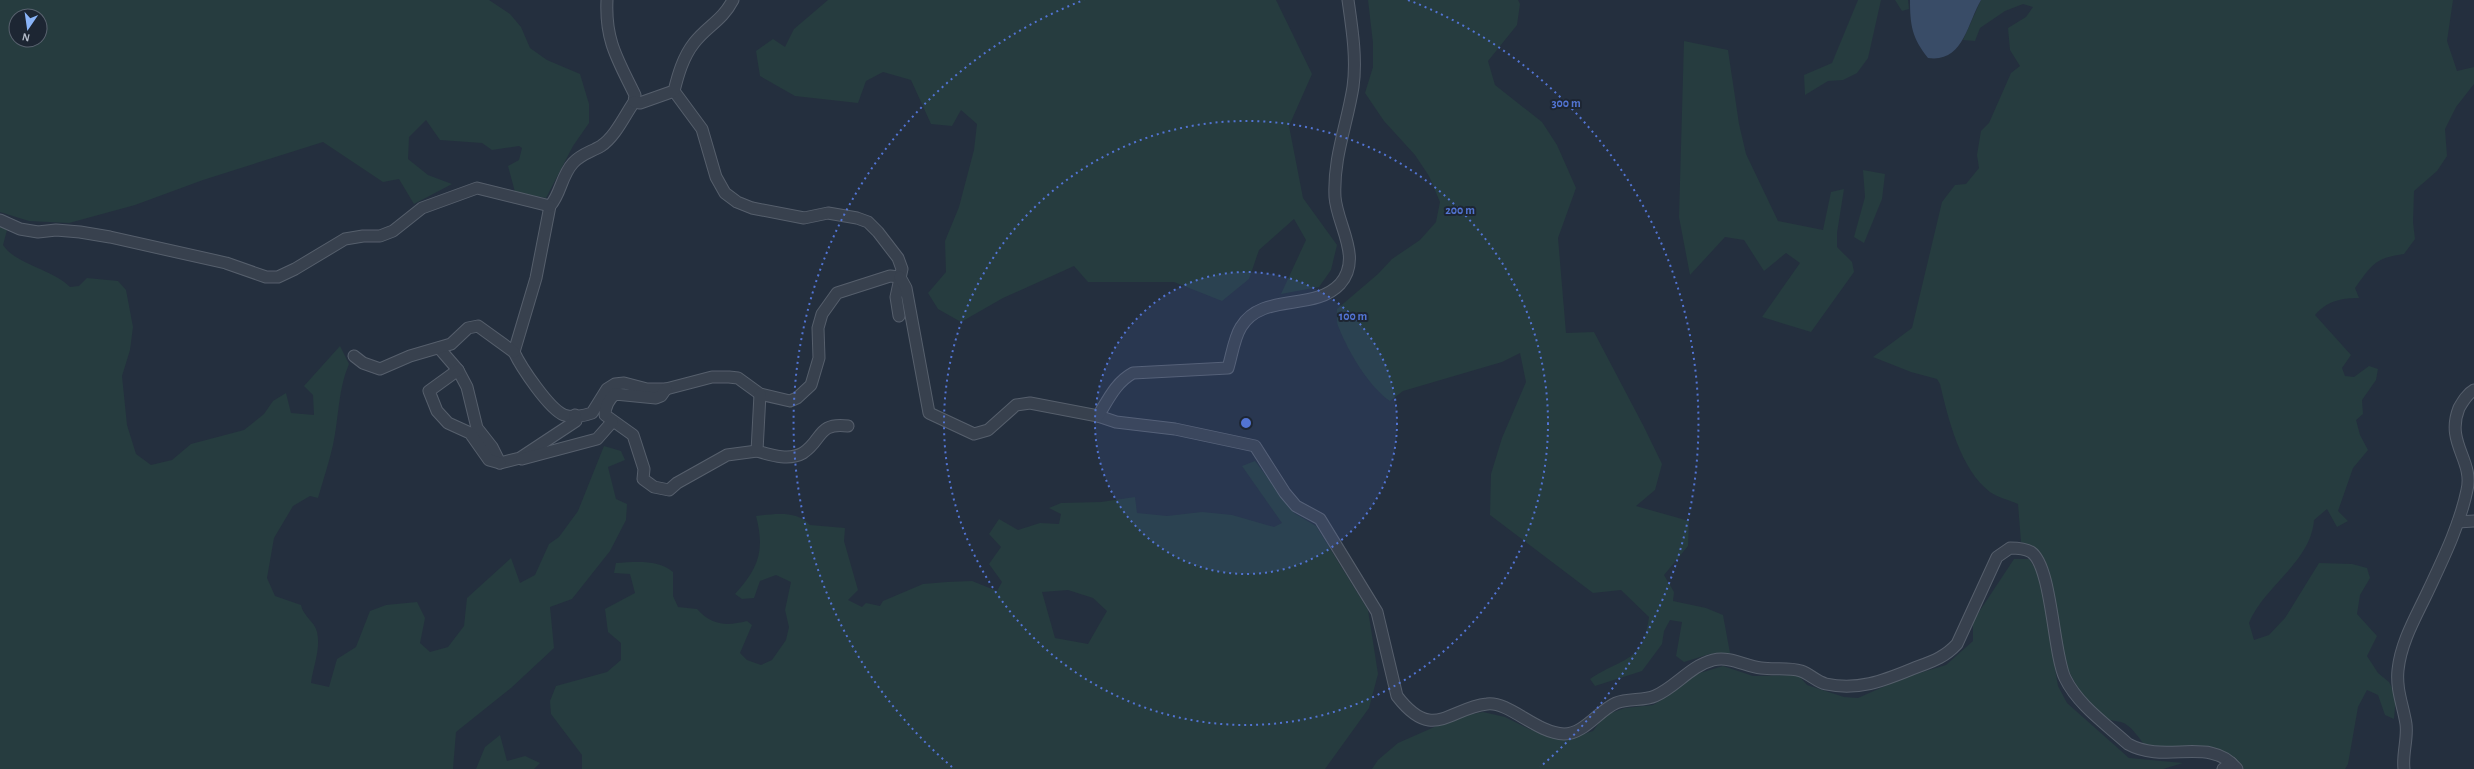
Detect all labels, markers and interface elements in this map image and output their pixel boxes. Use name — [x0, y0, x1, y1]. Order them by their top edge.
north arrow — [8, 8, 48, 48]
text: N — [21, 31, 31, 43]
text: 300 m — [1551, 97, 1581, 109]
text: 200 m — [1445, 204, 1475, 216]
text: 100 m — [1339, 310, 1367, 322]
centre of rings — [1239, 416, 1253, 430]

